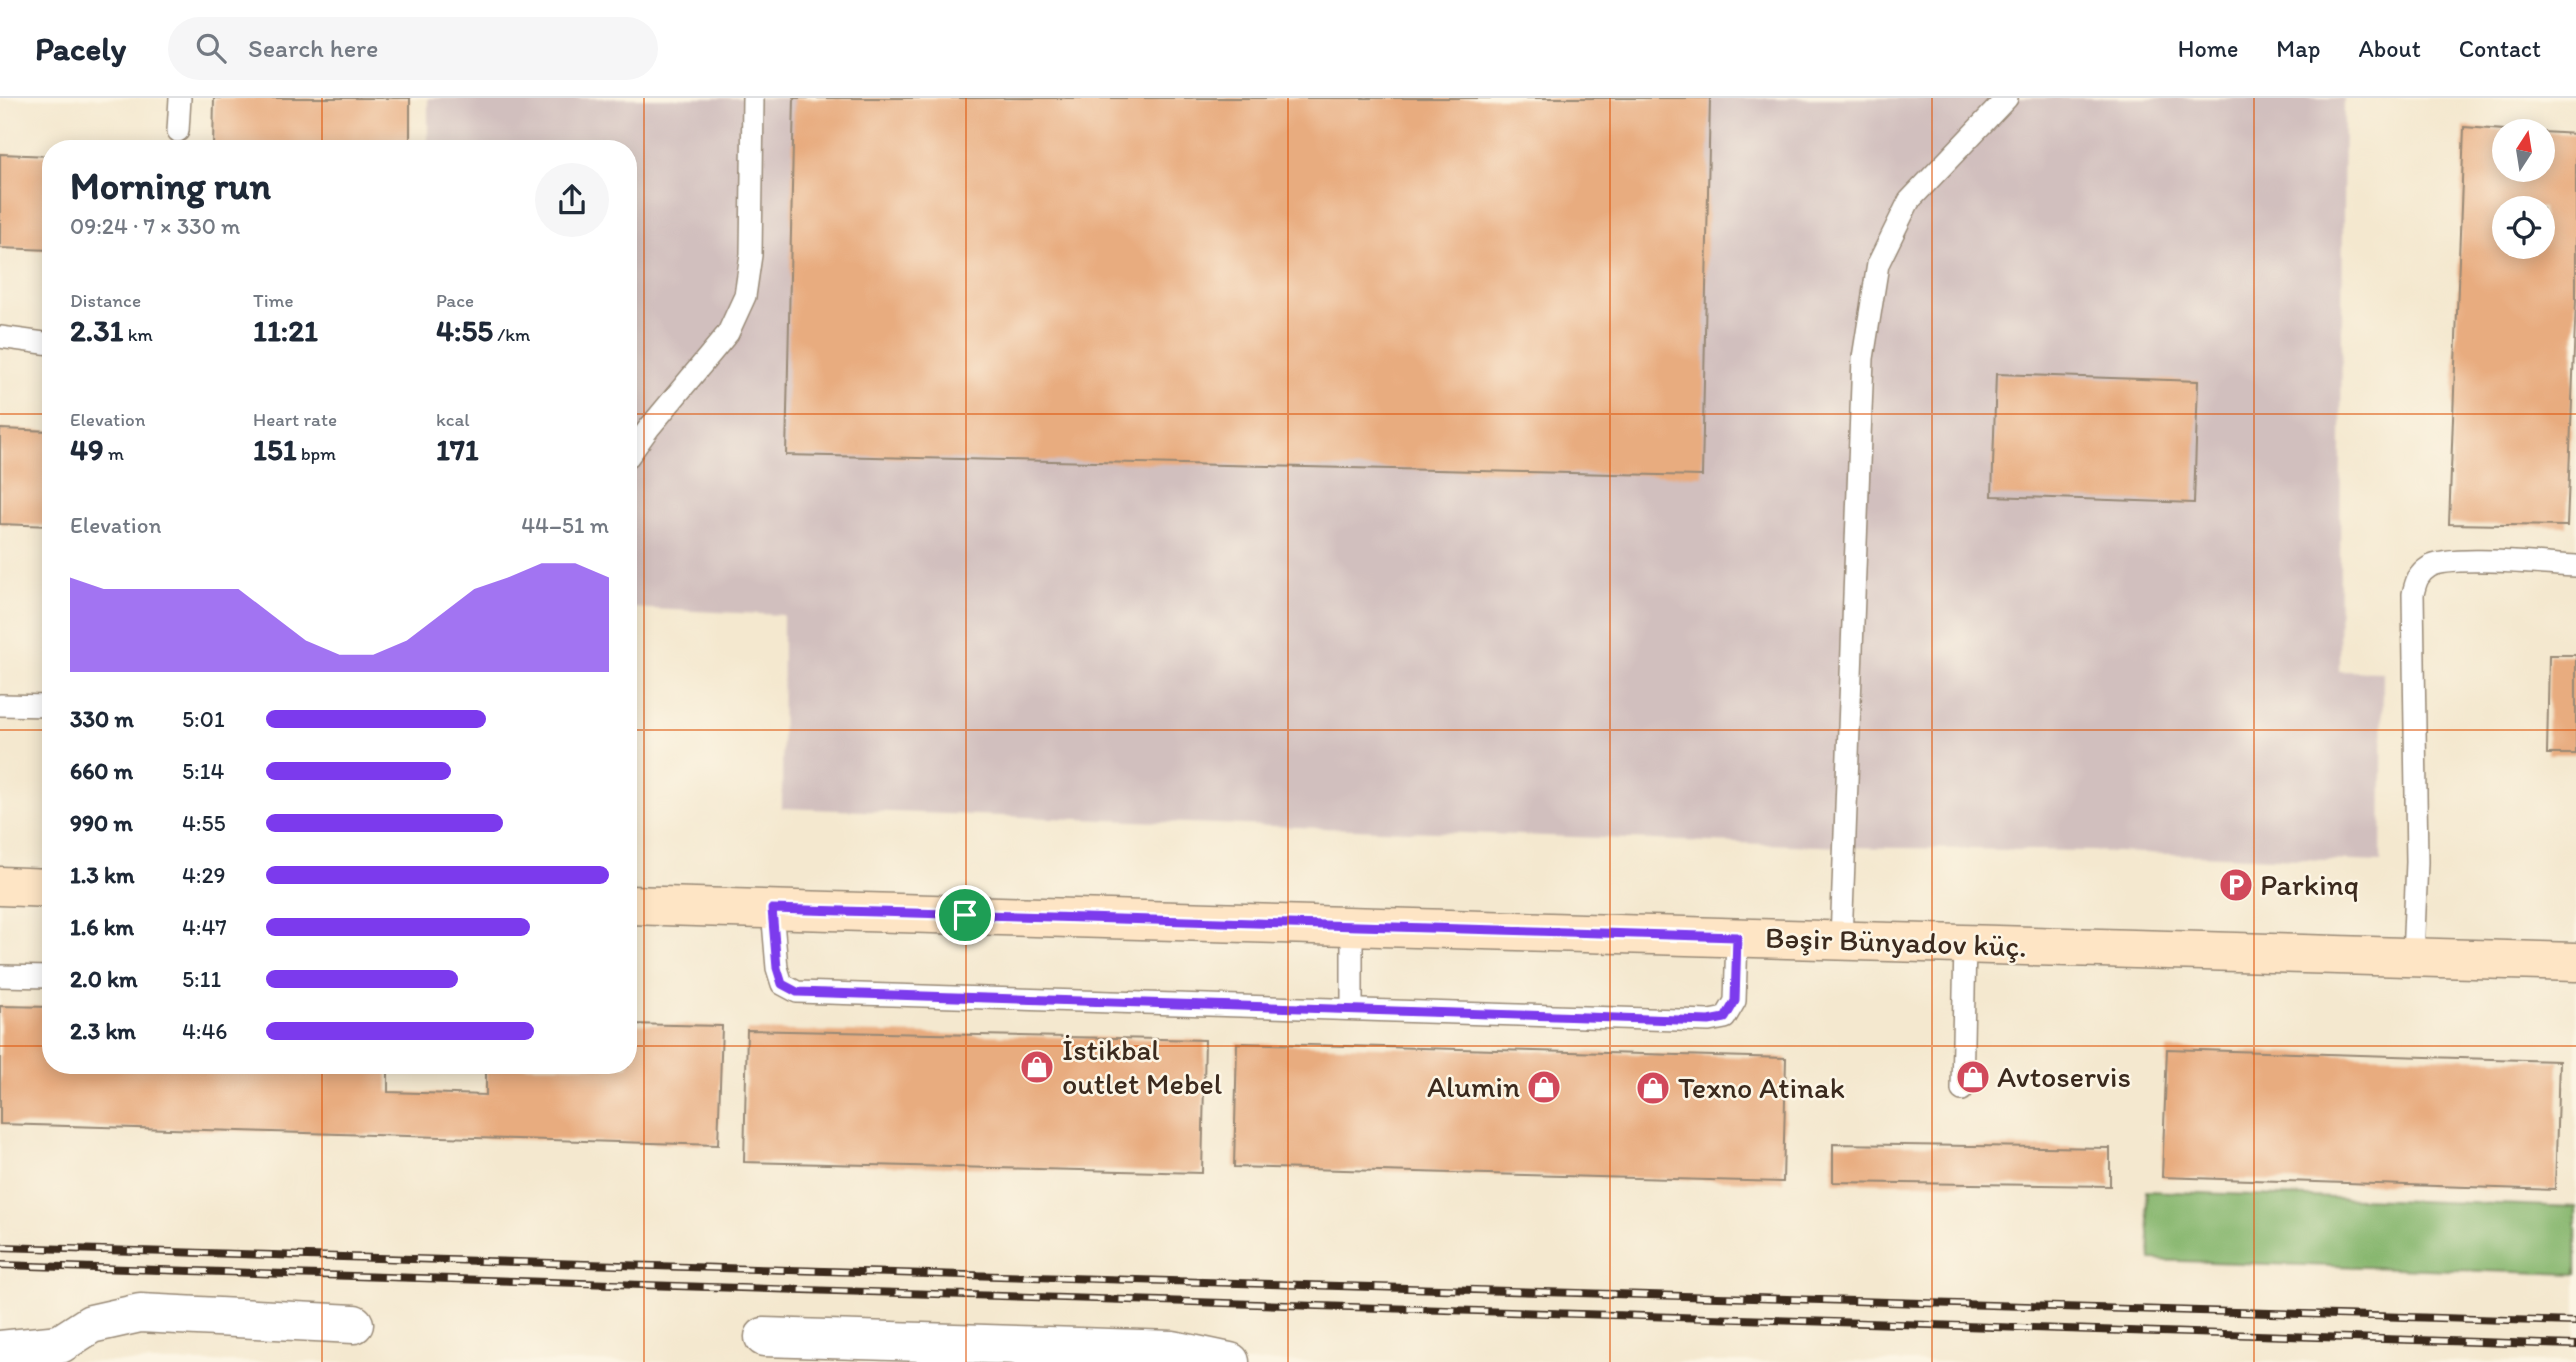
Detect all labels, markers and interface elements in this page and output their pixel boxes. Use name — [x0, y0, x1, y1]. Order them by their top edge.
search box — [168, 17, 658, 80]
text: Pacely — [35, 29, 126, 68]
icon: search — [192, 29, 230, 67]
text: Search here — [248, 32, 378, 64]
text: Home — [2178, 34, 2238, 63]
text: Map — [2276, 34, 2320, 63]
text: About — [2358, 34, 2421, 63]
text: Contact — [2459, 34, 2541, 63]
north arrow — [2492, 119, 2555, 182]
map controls — [2492, 119, 2555, 259]
text: Morning run — [70, 163, 271, 209]
button: share — [535, 163, 609, 237]
button: locate — [2492, 196, 2555, 259]
text: 09:24 · 7 × 330 m — [70, 212, 240, 240]
text: Distance — [70, 289, 141, 312]
text: Time — [253, 289, 294, 312]
text: Pace — [436, 289, 474, 312]
text: 2.31 — [70, 312, 123, 349]
text: 11:21 — [253, 312, 318, 349]
text: 4:55 — [436, 312, 493, 349]
text: km — [123, 323, 153, 346]
text: /km — [493, 323, 530, 346]
text: Elevation — [70, 408, 146, 431]
text: Heart rate — [253, 408, 337, 431]
text: kcal — [436, 408, 470, 431]
text: 49 — [70, 431, 104, 468]
text: 151 — [253, 431, 297, 468]
text: 171 — [436, 431, 479, 468]
text: m — [104, 442, 124, 465]
text: bpm — [297, 442, 336, 465]
text: Elevation — [70, 511, 161, 539]
text: 44–51 m — [521, 511, 609, 539]
text: 330 m — [70, 705, 134, 733]
text: 5:01 — [182, 705, 225, 733]
text: 660 m — [70, 757, 133, 785]
text: 5:14 — [182, 757, 224, 785]
text: 990 m — [70, 809, 133, 837]
text: 4:55 — [182, 809, 226, 837]
text: 1.3 km — [70, 861, 134, 889]
text: 4:29 — [182, 861, 226, 889]
parking icon: Parkinq — [2217, 866, 2255, 904]
place label: Parkinq — [2260, 866, 2359, 903]
pin — [935, 885, 995, 945]
icon: arrive — [946, 896, 984, 934]
text: 1.6 km — [70, 913, 134, 941]
text: 4:47 — [182, 913, 227, 941]
street label: Bəşir Bünyadov küç. — [1765, 918, 2027, 965]
text: 2.0 km — [70, 965, 138, 993]
text: 5:11 — [182, 965, 221, 993]
text: 2.3 km — [70, 1017, 136, 1045]
text: 4:46 — [182, 1017, 227, 1045]
place label: İstikbal outlet Mebel — [1062, 1031, 1223, 1102]
shop icon: İstikbal outlet Mebel — [1018, 1048, 1056, 1086]
shop icon: Avtoservis — [1954, 1058, 1992, 1096]
place label: Avtoservis — [1997, 1058, 2131, 1095]
place label: Alumin — [1427, 1068, 1520, 1105]
shop icon: Alumin — [1525, 1068, 1563, 1106]
shop icon: Texno Atinak — [1634, 1069, 1672, 1107]
place label: Texno Atinak — [1678, 1069, 1845, 1106]

